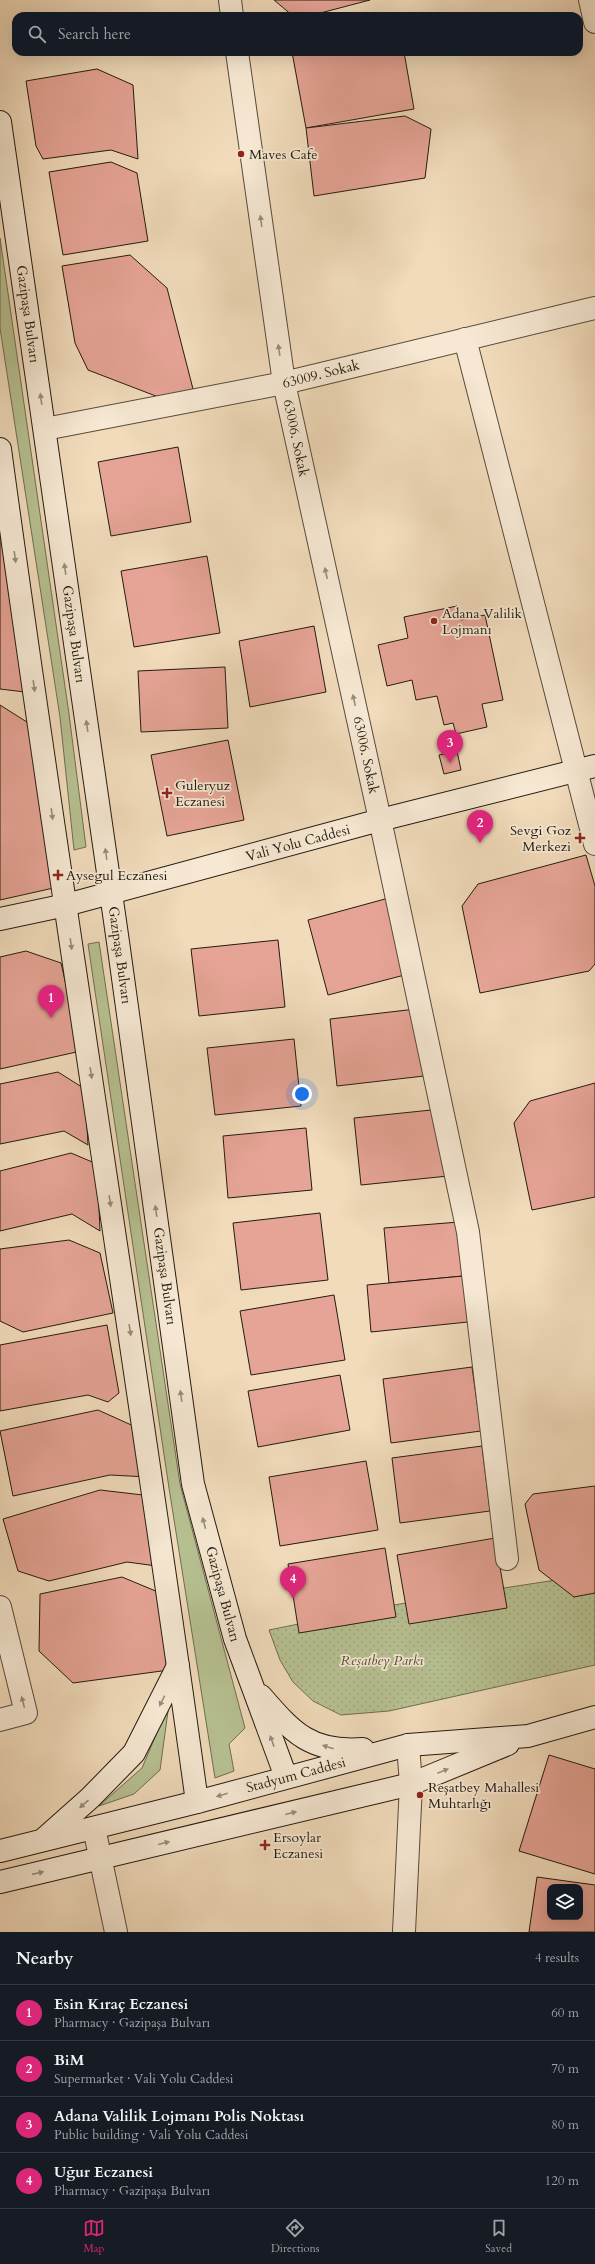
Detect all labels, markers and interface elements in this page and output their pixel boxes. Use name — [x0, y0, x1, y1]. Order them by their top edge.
search box — [12, 12, 583, 56]
icon: search — [26, 23, 48, 45]
text: Search here — [58, 24, 131, 44]
place label: Maves Cafe — [249, 145, 318, 164]
marker: Maves Cafe — [236, 149, 246, 159]
one-way arrow — [258, 215, 264, 227]
street label: Gazipaşa Bulvarı — [12, 264, 44, 364]
one-way arrow — [276, 344, 282, 356]
street label: 63009. Sokak — [280, 355, 362, 393]
one-way arrow — [38, 393, 44, 405]
street label: 63006. Sokak — [279, 397, 314, 479]
one-way arrow — [12, 551, 18, 563]
one-way arrow — [62, 563, 68, 575]
one-way arrow — [322, 567, 328, 579]
street label: Gazipaşa Bulvarı — [58, 584, 90, 684]
place label: Adana Valilik Lojmanı — [442, 604, 523, 639]
marker: Adana Valilik Lojmanı — [429, 616, 439, 626]
one-way arrow — [31, 680, 37, 692]
one-way arrow — [350, 694, 356, 706]
street label: 63006. Sokak — [349, 714, 384, 796]
one-way arrow — [84, 720, 90, 732]
pin: 3 — [437, 730, 463, 763]
place label: Guleryuz Eczanesi — [175, 776, 231, 811]
marker: Guleryuz Eczanesi — [162, 788, 172, 798]
one-way arrow — [49, 808, 55, 820]
pin: 2 — [467, 810, 493, 843]
street label: Vali Yolu Caddesi — [244, 820, 352, 866]
place label: Sevgi Goz Merkezi — [510, 821, 572, 856]
marker: Sevgi Goz Merkezi — [574, 832, 586, 844]
one-way arrow — [102, 848, 109, 861]
place label: Aysegul Eczanesi — [66, 866, 168, 885]
marker: Aysegul Eczanesi — [53, 870, 63, 880]
street label: Gazipaşa Bulvarı — [104, 905, 136, 1005]
one-way arrow — [68, 938, 74, 950]
pin: 1 — [38, 985, 64, 1018]
one-way arrow — [88, 1067, 94, 1079]
your location — [292, 1084, 312, 1104]
one-way arrow — [107, 1195, 113, 1207]
one-way arrow — [153, 1205, 159, 1217]
street label: Gazipaşa Bulvarı — [149, 1226, 181, 1326]
one-way arrow — [127, 1324, 133, 1336]
one-way arrow — [178, 1390, 184, 1402]
one-way arrow — [201, 1517, 207, 1529]
street label: Gazipaşa Bulvarı — [201, 1544, 245, 1644]
pin: 4 — [280, 1566, 306, 1599]
park label: Reşatbey Parkı — [341, 1651, 424, 1670]
one-way arrow — [20, 1695, 26, 1707]
one-way arrow — [159, 1695, 165, 1707]
one-way arrow — [269, 1734, 275, 1746]
one-way arrow — [322, 1744, 334, 1750]
street label: Stadyum Caddesi — [244, 1753, 348, 1797]
one-way arrow — [437, 1767, 449, 1773]
place label: Reşatbey Mahallesi Muhtarlığı — [428, 1778, 539, 1813]
marker: Reşatbey Mahallesi Muhtarlığı — [415, 1790, 425, 1800]
one-way arrow — [215, 1792, 227, 1798]
one-way arrow — [79, 1799, 90, 1808]
one-way arrow — [285, 1809, 297, 1815]
place label: Ersoylar Eczanesi — [273, 1828, 323, 1863]
one-way arrow — [158, 1840, 171, 1846]
marker: Ersoylar Eczanesi — [260, 1840, 270, 1850]
one-way arrow — [32, 1870, 44, 1876]
map controls — [547, 1884, 583, 1920]
button: layers — [547, 1884, 583, 1920]
text: Nearby — [16, 1947, 73, 1970]
text: 4 results — [535, 1949, 579, 1967]
text: Esin Kıraç Eczanesi — [54, 1994, 188, 2014]
text: 1 — [26, 2004, 32, 2022]
text: 60 m — [551, 2004, 579, 2022]
text: Pharmacy · Gazipaşa Bulvarı — [54, 2014, 210, 2032]
text: BiM — [54, 2050, 84, 2070]
text: 2 — [26, 2060, 32, 2078]
text: 70 m — [551, 2060, 579, 2078]
text: Supermarket · Vali Yolu Caddesi — [54, 2070, 233, 2088]
text: Adana Valilik Lojmanı Polis Noktası — [54, 2106, 304, 2126]
text: 3 — [26, 2116, 32, 2134]
text: 80 m — [551, 2116, 579, 2134]
text: Public building · Vali Yolu Caddesi — [54, 2126, 248, 2144]
text: Uğur Eczanesi — [54, 2162, 153, 2182]
text: 4 — [26, 2172, 32, 2190]
text: 120 m — [545, 2172, 579, 2190]
text: Pharmacy · Gazipaşa Bulvarı — [54, 2182, 210, 2200]
tab: Map — [83, 2217, 105, 2256]
tab: Directions — [271, 2217, 319, 2256]
tab: Saved — [485, 2217, 512, 2256]

